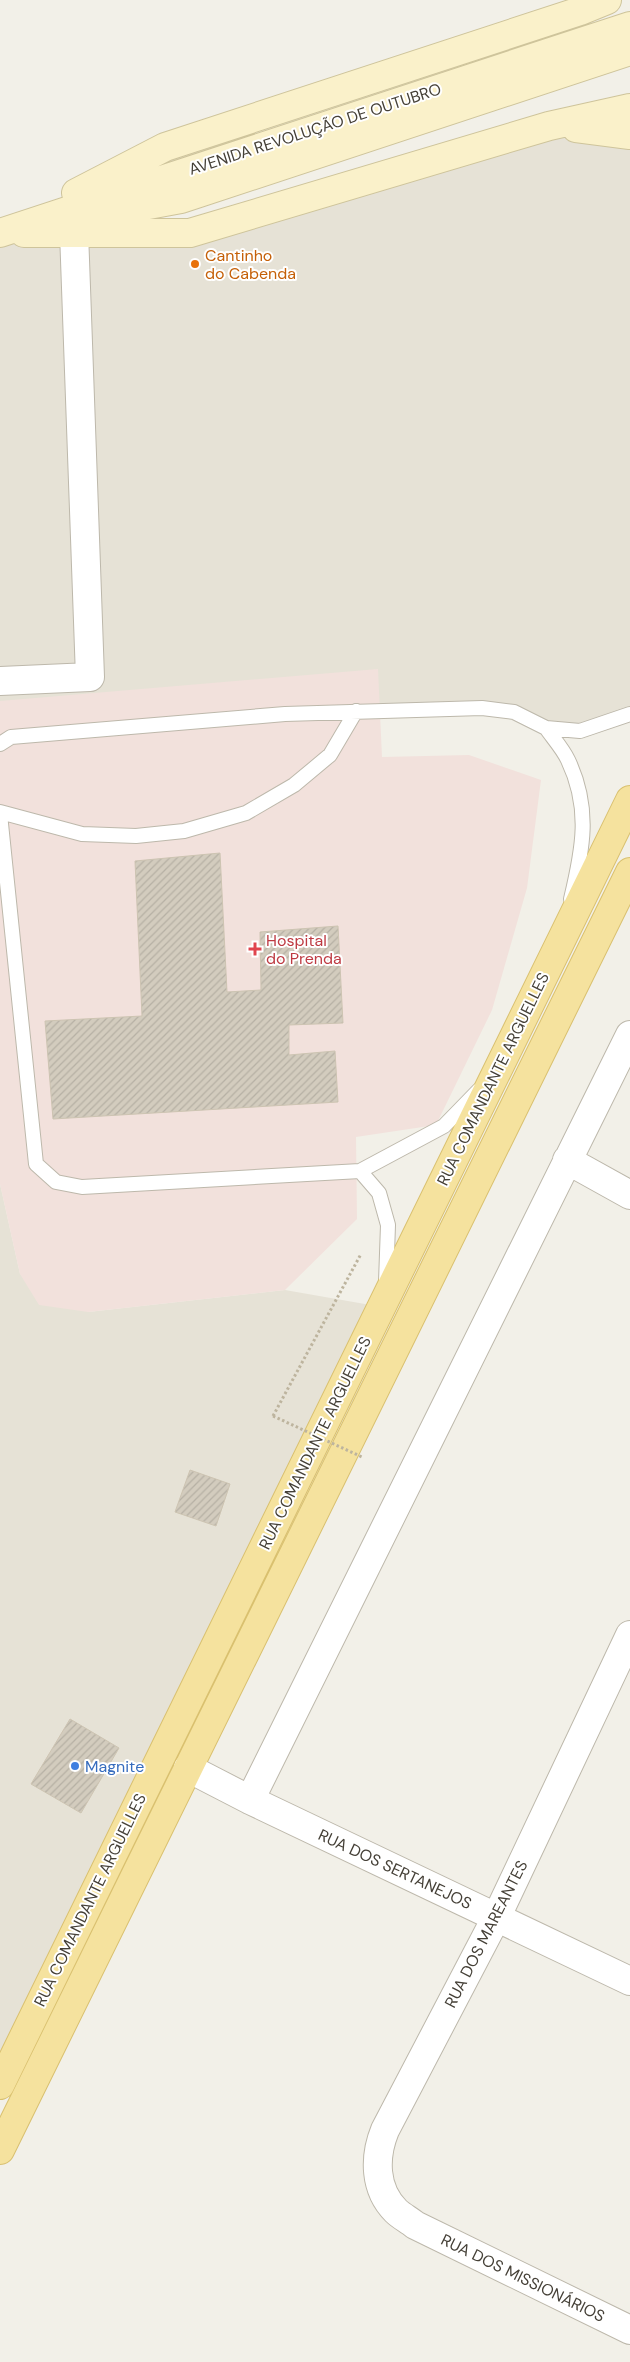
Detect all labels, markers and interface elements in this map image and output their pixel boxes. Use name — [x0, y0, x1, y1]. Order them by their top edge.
street label: AVENIDA REVOLUÇÃO DE OUTUBRO — [186, 78, 444, 180]
place label: Cantinho do Cabenda — [205, 245, 296, 284]
marker: Cantinho do Cabenda — [189, 258, 201, 270]
place label: Hospital do Prenda — [266, 930, 342, 969]
marker: Hospital do Prenda — [248, 942, 262, 956]
street label: RUA COMANDANTE ARGUELLES — [432, 969, 554, 1189]
street label: RUA COMANDANTE ARGUELLES — [254, 1333, 376, 1553]
place label: Magnite — [85, 1756, 144, 1777]
marker: Magnite — [69, 1760, 81, 1772]
street label: RUA COMANDANTE ARGUELLES — [29, 1790, 151, 2010]
street label: RUA DOS SERTANEJOS — [315, 1824, 475, 1914]
street label: RUA DOS MAREANTES — [440, 1857, 532, 2011]
street label: RUA DOS MISSIONÁRIOS — [438, 2229, 608, 2327]

